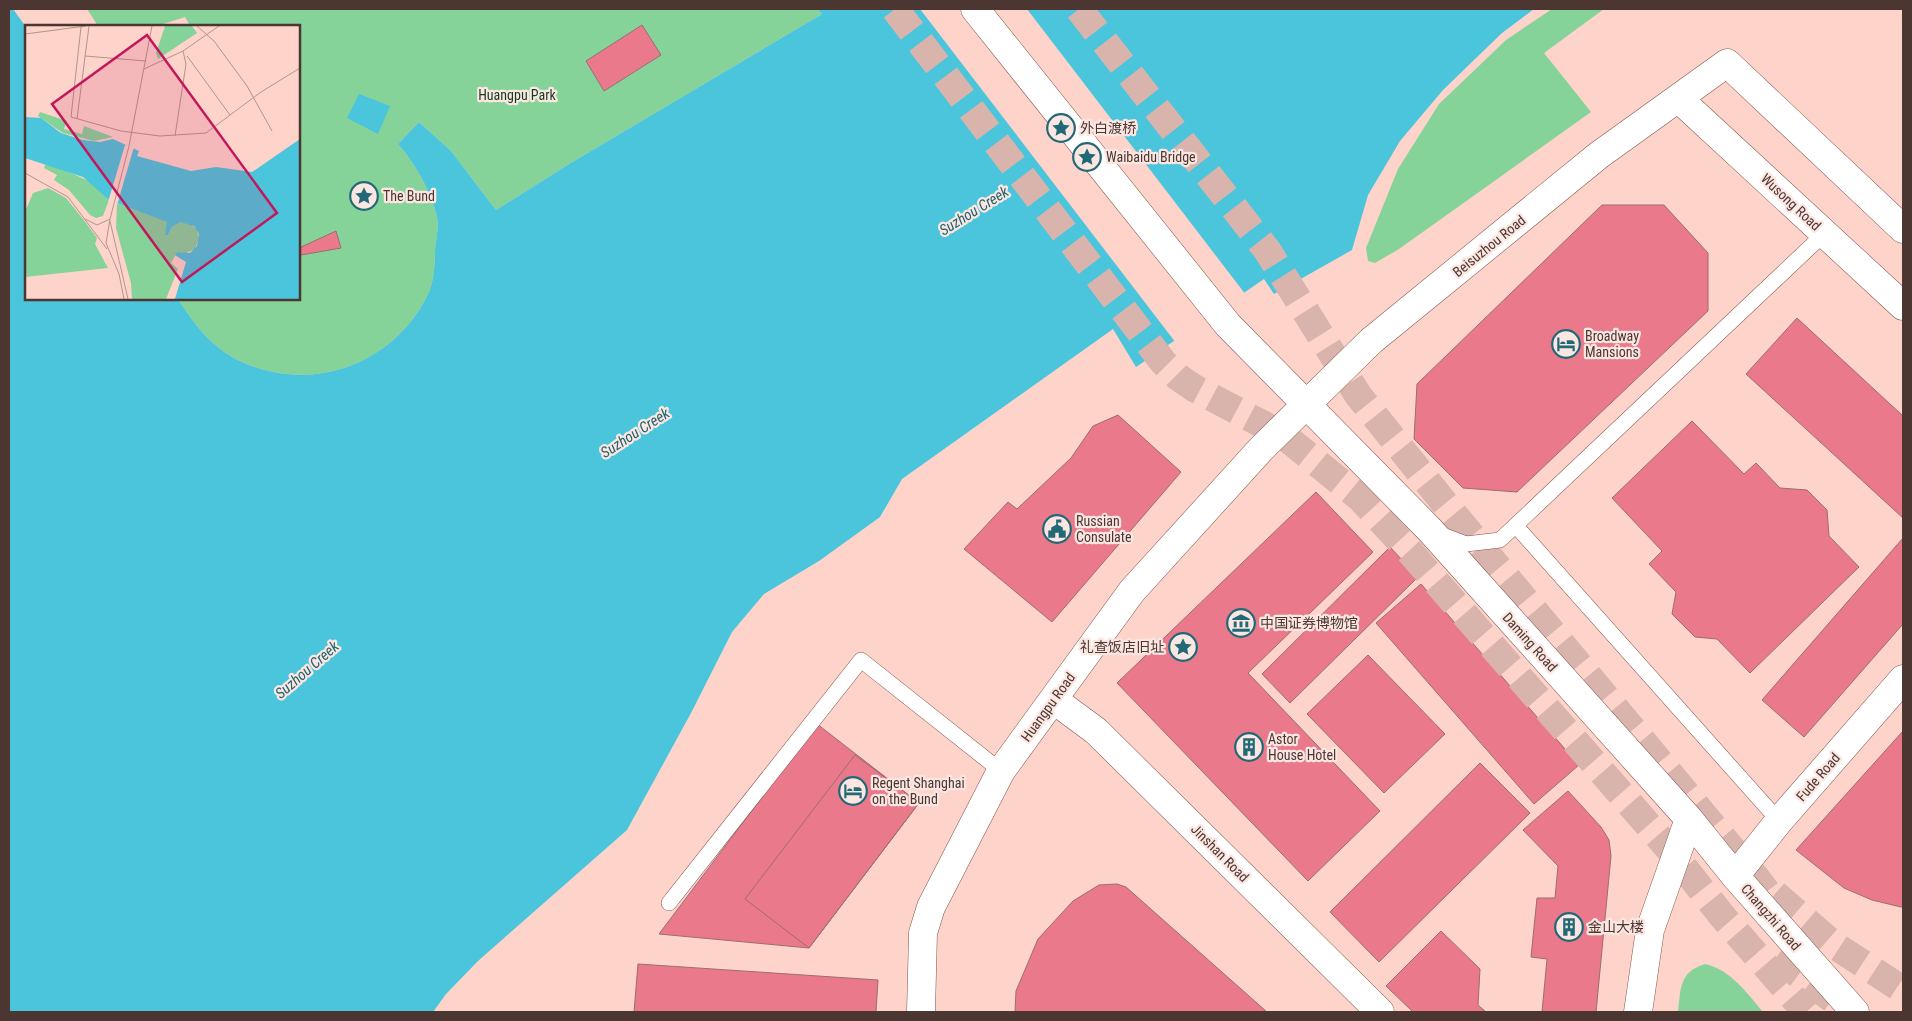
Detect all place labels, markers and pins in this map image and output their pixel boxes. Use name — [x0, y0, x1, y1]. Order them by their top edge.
place icon: 外白渡桥 — [1046, 113, 1076, 143]
place label: 外白渡桥 — [1080, 120, 1136, 136]
place icon: Waibaidu Bridge — [1072, 142, 1102, 172]
place label: Waibaidu Bridge — [1106, 149, 1196, 165]
place icon: The Bund — [349, 181, 379, 211]
place label: The Bund — [383, 188, 435, 204]
place label: Broadway Mansions — [1585, 328, 1639, 360]
hotel icon: Broadway Mansions — [1551, 329, 1581, 359]
place label: Russian Consulate — [1076, 513, 1132, 545]
public building icon: Russian Consulate — [1042, 514, 1072, 544]
museum icon: 中国证券博物馆 — [1226, 608, 1256, 638]
place label: 中国证券博物馆 — [1260, 615, 1358, 631]
place icon: 礼查饭店旧址 — [1168, 632, 1198, 662]
place label: 礼查饭店旧址 — [1080, 639, 1164, 655]
place label: Astor House Hotel — [1268, 731, 1336, 763]
building icon: Astor House Hotel — [1234, 732, 1264, 762]
place label: Regent Shanghai on the Bund — [872, 775, 965, 807]
hotel icon: Regent Shanghai on the Bund — [838, 776, 868, 806]
building icon: 金山大楼 — [1554, 912, 1584, 942]
place label: 金山大楼 — [1588, 919, 1644, 935]

